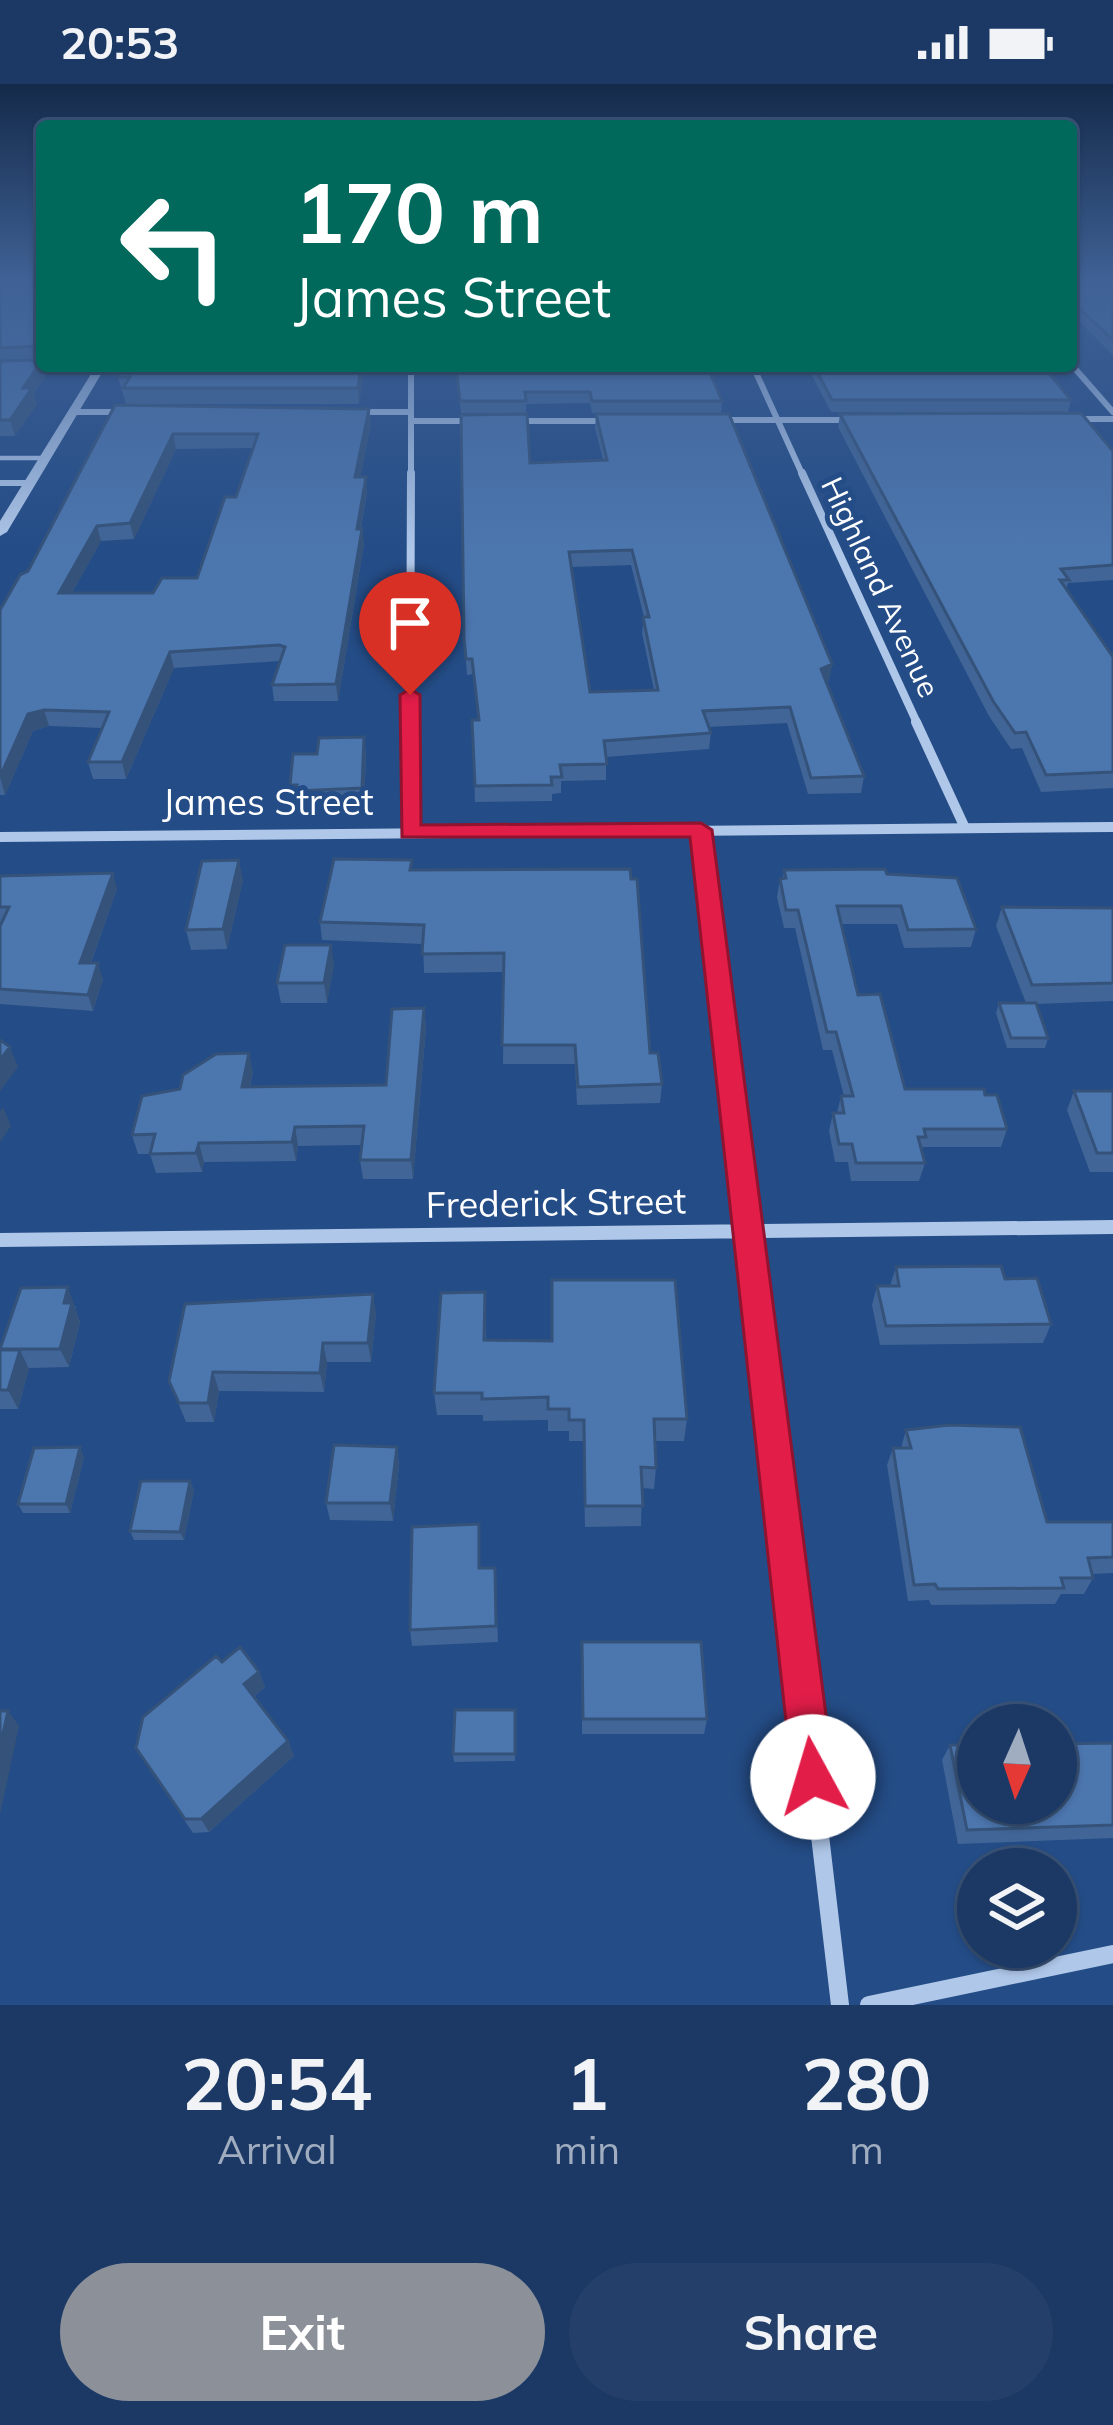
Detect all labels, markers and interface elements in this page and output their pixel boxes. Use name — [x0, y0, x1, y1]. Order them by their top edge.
text: 20:53 — [60, 14, 179, 70]
text: 170 m — [294, 159, 544, 264]
icon: left — [96, 168, 252, 324]
text: James Street — [294, 263, 611, 331]
street label: Highland Avenue — [813, 471, 949, 703]
pin — [359, 572, 461, 695]
icon: arrive — [377, 590, 443, 656]
street label: James Street — [162, 779, 374, 824]
street label: Frederick Street — [425, 1177, 687, 1227]
north arrow — [957, 1704, 1077, 1824]
map controls — [957, 1704, 1077, 1968]
position arrow — [750, 1714, 876, 1840]
button: layers — [957, 1848, 1077, 1968]
text: 20:54 — [182, 2038, 372, 2128]
text: 1 — [565, 2038, 609, 2128]
text: 280 — [802, 2038, 931, 2128]
text: Arrival — [217, 2125, 337, 2174]
text: min — [554, 2125, 620, 2174]
text: m — [849, 2125, 884, 2174]
button: Exit — [60, 2263, 545, 2401]
button: Share — [569, 2263, 1053, 2401]

